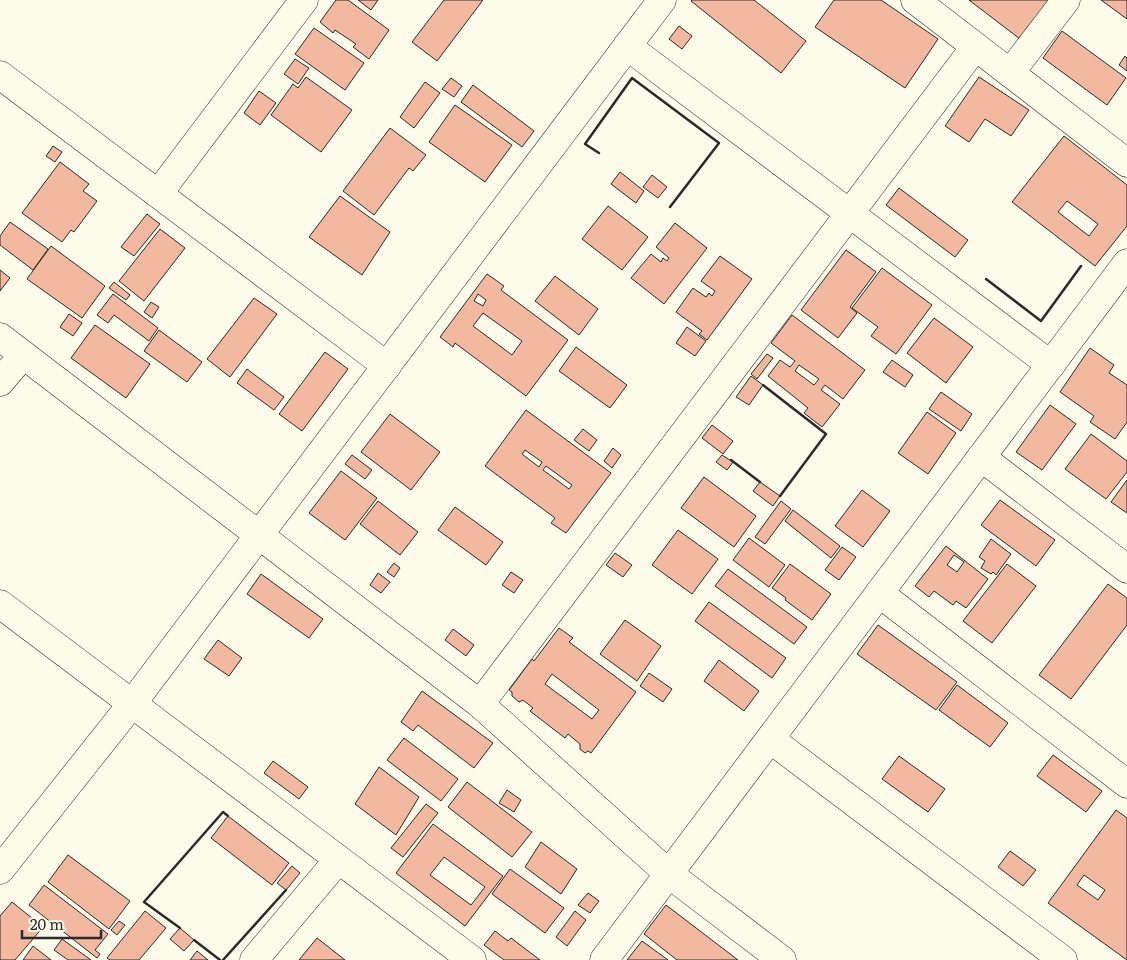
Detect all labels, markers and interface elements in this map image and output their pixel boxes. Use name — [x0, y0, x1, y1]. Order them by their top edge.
scale bar — [22, 908, 101, 940]
text: 20 m — [30, 912, 64, 935]

